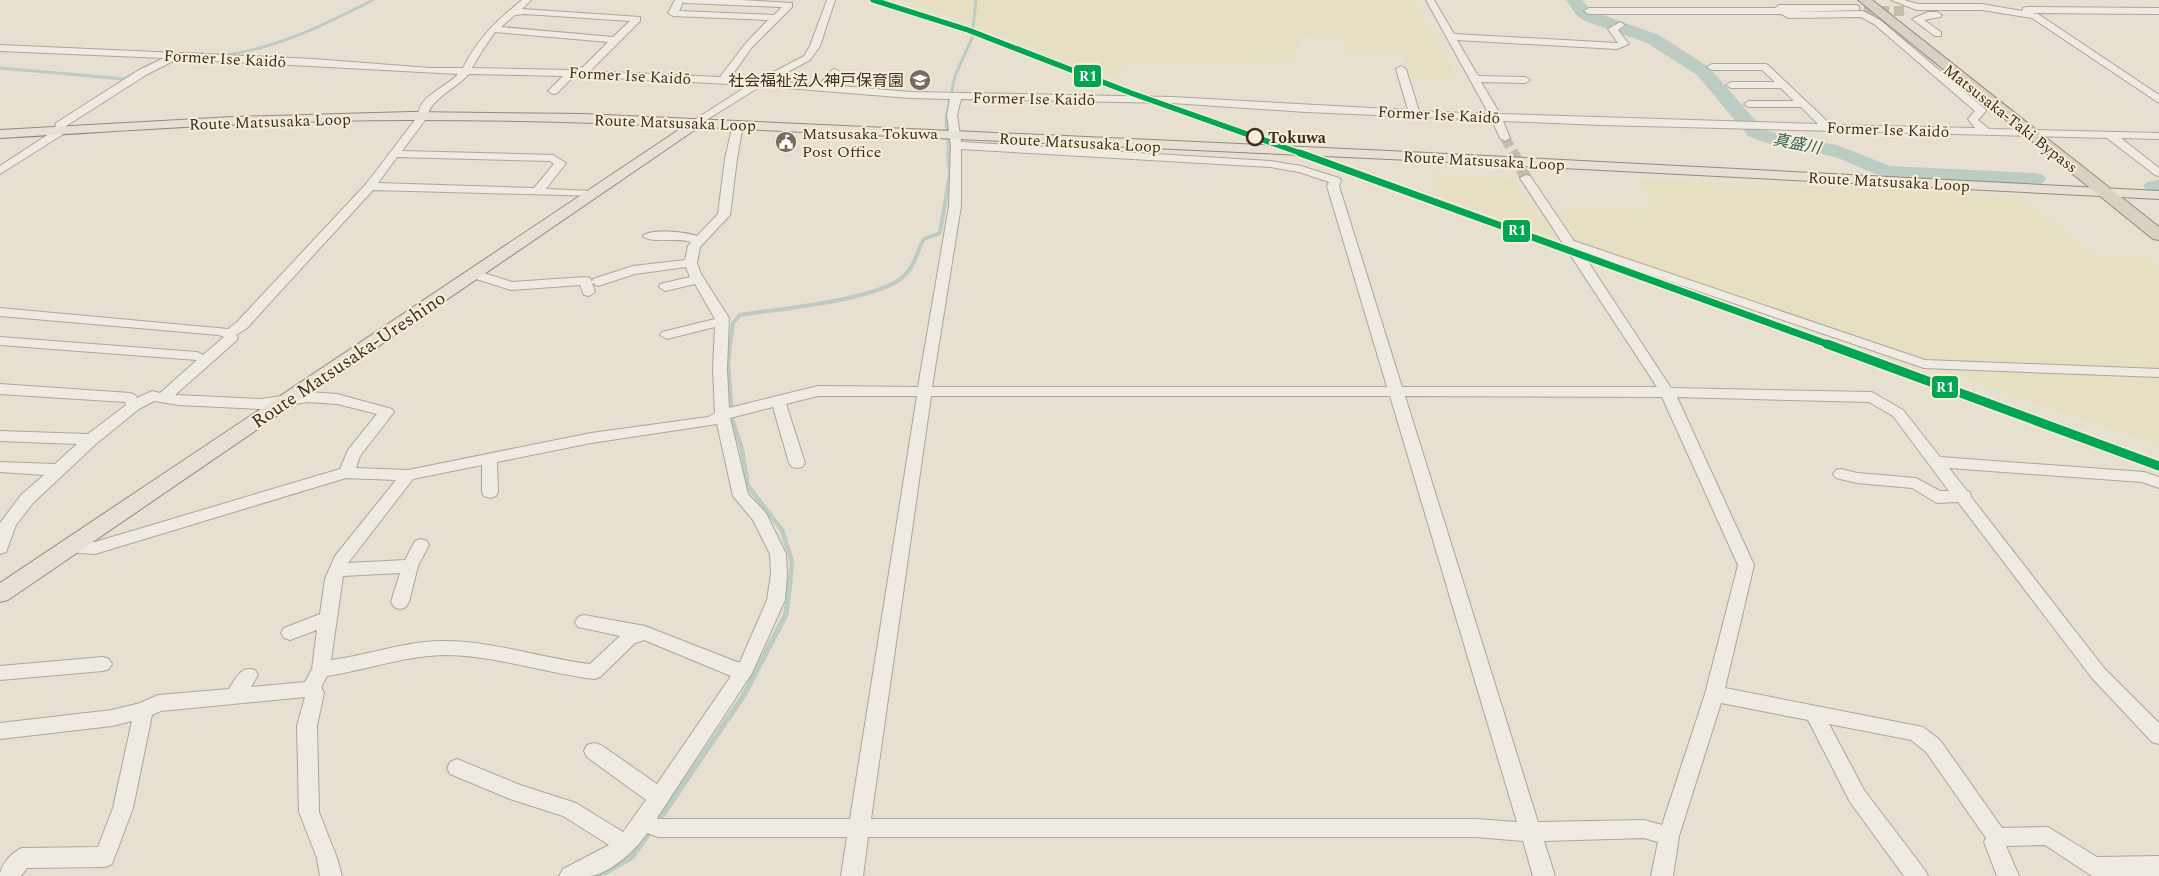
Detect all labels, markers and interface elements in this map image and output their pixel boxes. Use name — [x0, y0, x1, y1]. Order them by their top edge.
street label: Former Ise Kaidō — [163, 44, 287, 74]
street label: Matsusaka-Taki Bypass — [1938, 58, 2083, 179]
street label: Former Ise Kaidō — [568, 61, 692, 91]
line badge: R1 — [1073, 64, 1102, 88]
text: R1 — [1079, 66, 1097, 87]
school or university icon: 社会福祉法人神戸保育園 — [908, 68, 932, 92]
place label: 社会福祉法人神戸保育園 — [728, 69, 904, 93]
street label: Former Ise Kaidō — [972, 86, 1096, 112]
street label: Former Ise Kaidō — [1377, 100, 1501, 130]
street label: Route Matsusaka Loop — [189, 107, 351, 137]
street label: Route Matsusaka Loop — [594, 108, 756, 138]
street label: Former Ise Kaidō — [1826, 116, 1950, 144]
place label: Matsusaka Tokuwa Post Office — [802, 122, 938, 164]
place label: Tokuwa — [1268, 126, 1327, 150]
street label: Route Matsusaka Loop — [998, 127, 1161, 159]
marker: Tokuwa — [1246, 128, 1264, 146]
water label: 真盛川 — [1771, 128, 1825, 161]
public building icon: Matsusaka Tokuwa Post Office — [774, 130, 798, 154]
street label: Route Matsusaka Loop — [1402, 145, 1565, 177]
street label: Route Matsusaka Loop — [1807, 166, 1970, 198]
line badge: R1 — [1502, 219, 1531, 243]
text: R1 — [1508, 220, 1526, 241]
street label: Route Matsusaka-Ureshino — [246, 284, 452, 436]
line badge: R1 — [1931, 375, 1959, 399]
text: R1 — [1936, 377, 1954, 398]

